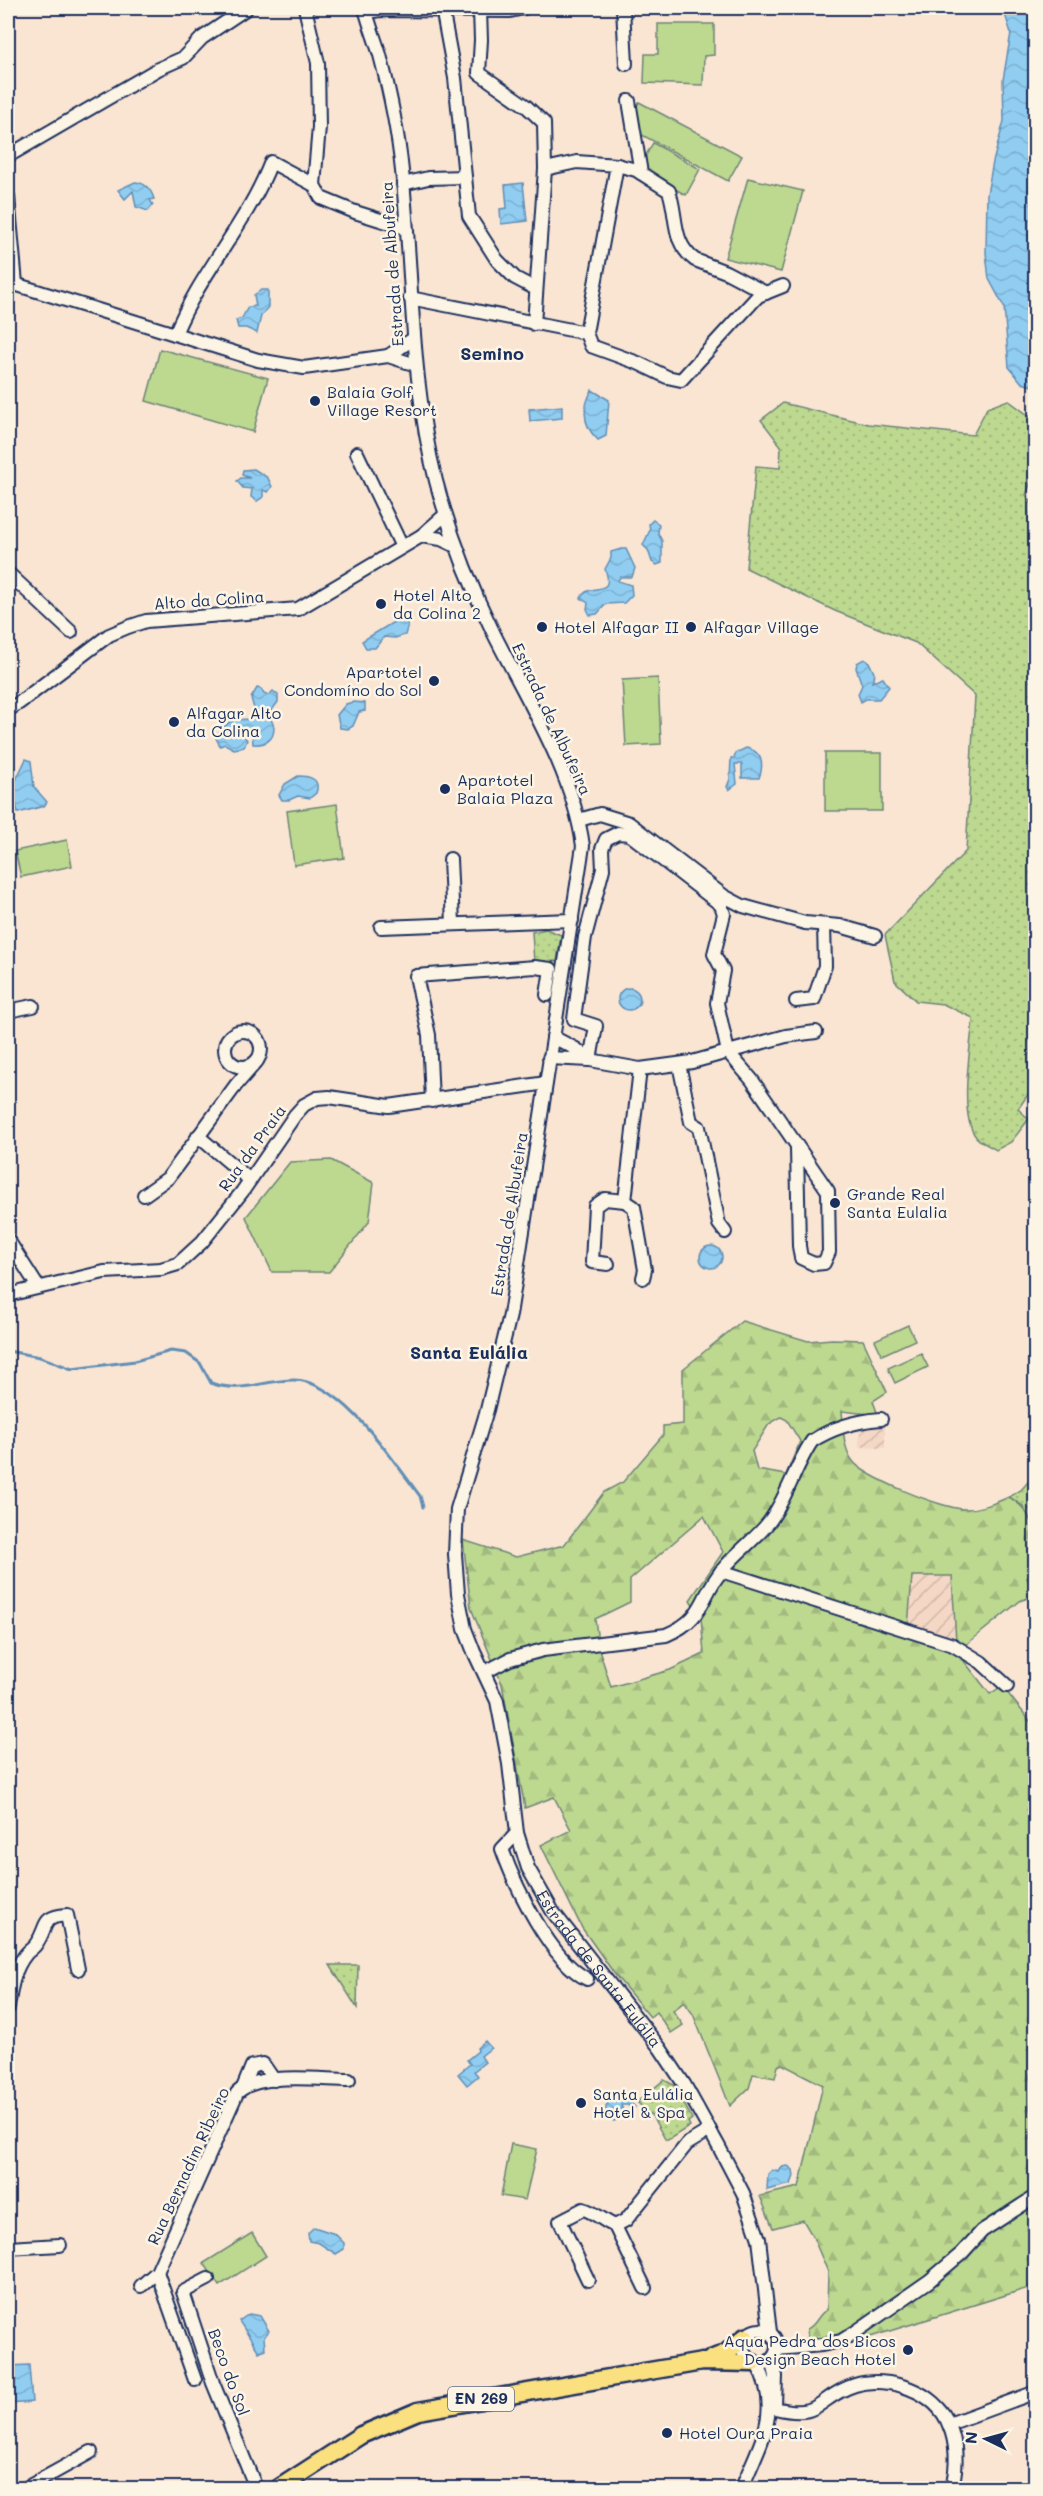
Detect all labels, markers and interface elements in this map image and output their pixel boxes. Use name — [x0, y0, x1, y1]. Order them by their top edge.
street label: Estrada de Albufeira — [375, 181, 408, 347]
district label: Semino — [460, 341, 524, 365]
place label: Balaia Golf Village Resort — [327, 381, 437, 420]
marker: Balaia Golf Village Resort — [308, 394, 322, 408]
place label: Hotel Alto da Colina 2 — [393, 584, 481, 623]
street label: Alto da Colina — [153, 585, 265, 614]
marker: Hotel Alto da Colina 2 — [374, 597, 388, 611]
place label: Hotel Alfagar II — [554, 616, 679, 637]
place label: Alfagar Village — [703, 616, 819, 637]
marker: Hotel Alfagar II — [535, 620, 549, 634]
marker: Alfagar Village — [684, 620, 698, 634]
street label: Estrada de Albufeira — [508, 639, 597, 798]
place label: Apartotel Condomíno do Sol — [284, 661, 422, 700]
marker: Apartotel Condomíno do Sol — [427, 674, 441, 688]
place label: Alfagar Alto da Colina — [186, 702, 281, 741]
marker: Alfagar Alto da Colina — [167, 715, 181, 729]
place label: Apartotel Balaia Plaza — [457, 769, 554, 808]
marker: Apartotel Balaia Plaza — [438, 782, 452, 796]
street label: Rua da Praia — [213, 1100, 290, 1195]
street label: Estrada de Albufeira — [485, 1131, 532, 1297]
place label: Grande Real Santa Eulalia — [847, 1183, 948, 1222]
marker: Grande Real Santa Eulalia — [828, 1196, 842, 1210]
district label: Santa Eulália — [410, 1340, 528, 1364]
street label: Estrada de Santa Eulália — [533, 1886, 666, 2051]
place label: Santa Eulália Hotel & Spa — [593, 2083, 694, 2122]
street label: Rua Bernadim Ribeiro — [142, 2084, 233, 2248]
marker: Santa Eulália Hotel & Spa — [574, 2096, 588, 2110]
street label: Beco do Sol — [204, 2325, 255, 2418]
place label: Aqua Pedra dos Bicos Design Beach Hotel — [724, 2330, 896, 2369]
marker: Aqua Pedra dos Bicos Design Beach Hotel — [901, 2343, 915, 2357]
road number: EN 269 — [448, 2387, 514, 2411]
north arrow — [956, 2409, 1016, 2469]
place label: Hotel Oura Praia — [679, 2422, 813, 2443]
marker: Hotel Oura Praia — [660, 2426, 674, 2440]
text: N — [960, 2431, 982, 2445]

